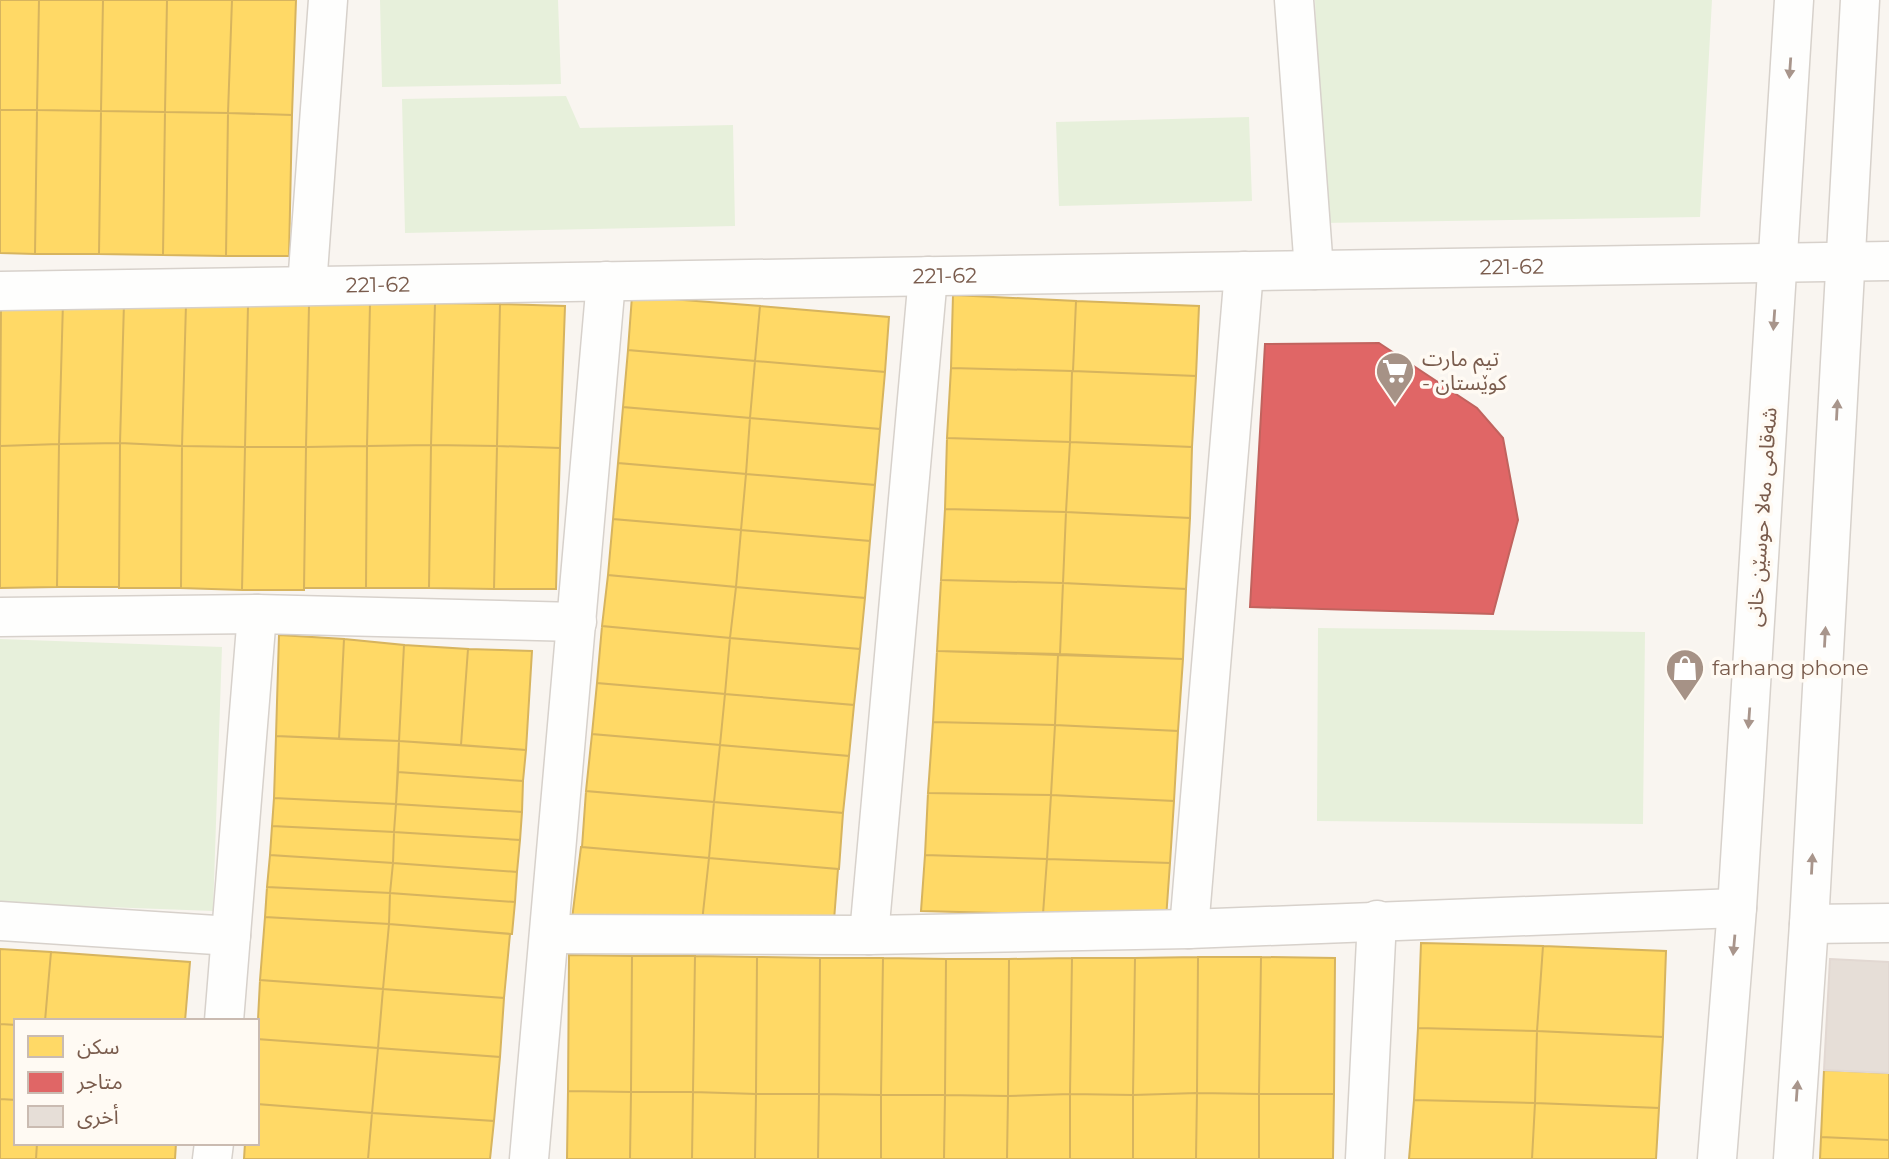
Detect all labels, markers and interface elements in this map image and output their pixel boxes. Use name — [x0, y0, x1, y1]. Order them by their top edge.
one-way arrow — [1784, 57, 1795, 79]
street label: 221-62 — [1479, 253, 1544, 280]
street label: 221-62 — [912, 262, 977, 289]
street label: 221-62 — [346, 271, 410, 298]
one-way arrow — [1768, 309, 1779, 331]
place label: تیم مارت - کوێستان — [1422, 346, 1507, 395]
supermarket icon: تیم مارت - کوێستان — [1374, 350, 1416, 405]
one-way arrow — [1832, 398, 1843, 420]
street label: شەقامی مەلا حوسێن خانی — [1741, 406, 1782, 628]
one-way arrow — [1819, 626, 1830, 648]
shop icon: farhang phone — [1664, 647, 1706, 702]
place label: farhang phone — [1712, 655, 1869, 680]
one-way arrow — [1743, 707, 1754, 729]
one-way arrow — [1807, 853, 1818, 875]
one-way arrow — [1728, 934, 1739, 956]
legend — [14, 1019, 259, 1145]
text: سكن — [77, 1034, 119, 1059]
text: متاجر — [76, 1069, 123, 1094]
one-way arrow — [1792, 1080, 1803, 1102]
text: أخرى — [77, 1104, 119, 1129]

